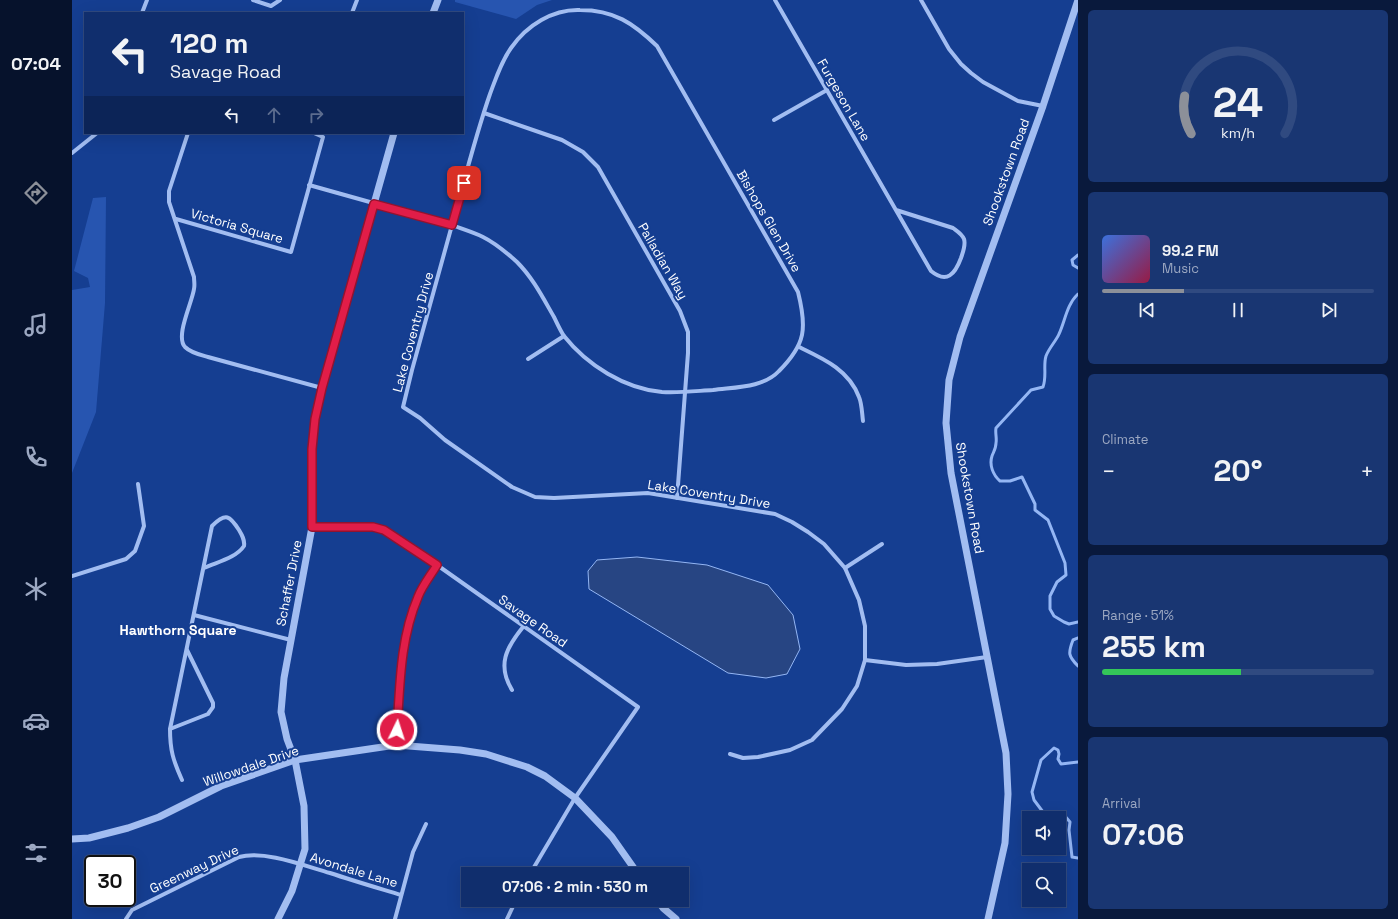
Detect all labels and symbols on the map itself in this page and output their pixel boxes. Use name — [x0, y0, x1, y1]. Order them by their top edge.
street label: Furgeson Lane — [814, 56, 874, 144]
street label: Shookstown Road — [979, 116, 1033, 228]
pin — [447, 166, 481, 200]
street label: Bishops Glen Drive — [733, 167, 805, 275]
street label: Victoria Square — [189, 205, 285, 247]
street label: Palladian Way — [634, 220, 692, 302]
street label: Lake Coventry Drive — [389, 270, 437, 394]
street label: Shookstown Road — [952, 441, 988, 555]
street label: Lake Coventry Drive — [646, 476, 772, 512]
street label: Schaffer Drive — [272, 538, 306, 628]
street label: Savage Road — [495, 591, 571, 651]
district label: Hawthorn Square — [119, 621, 237, 639]
position arrow — [376, 709, 418, 751]
street label: Willowdale Drive — [201, 742, 301, 790]
street label: Greenway Drive — [147, 841, 241, 897]
street label: Avondale Lane — [308, 849, 400, 891]
speed limit sign: 30 — [84, 855, 136, 907]

